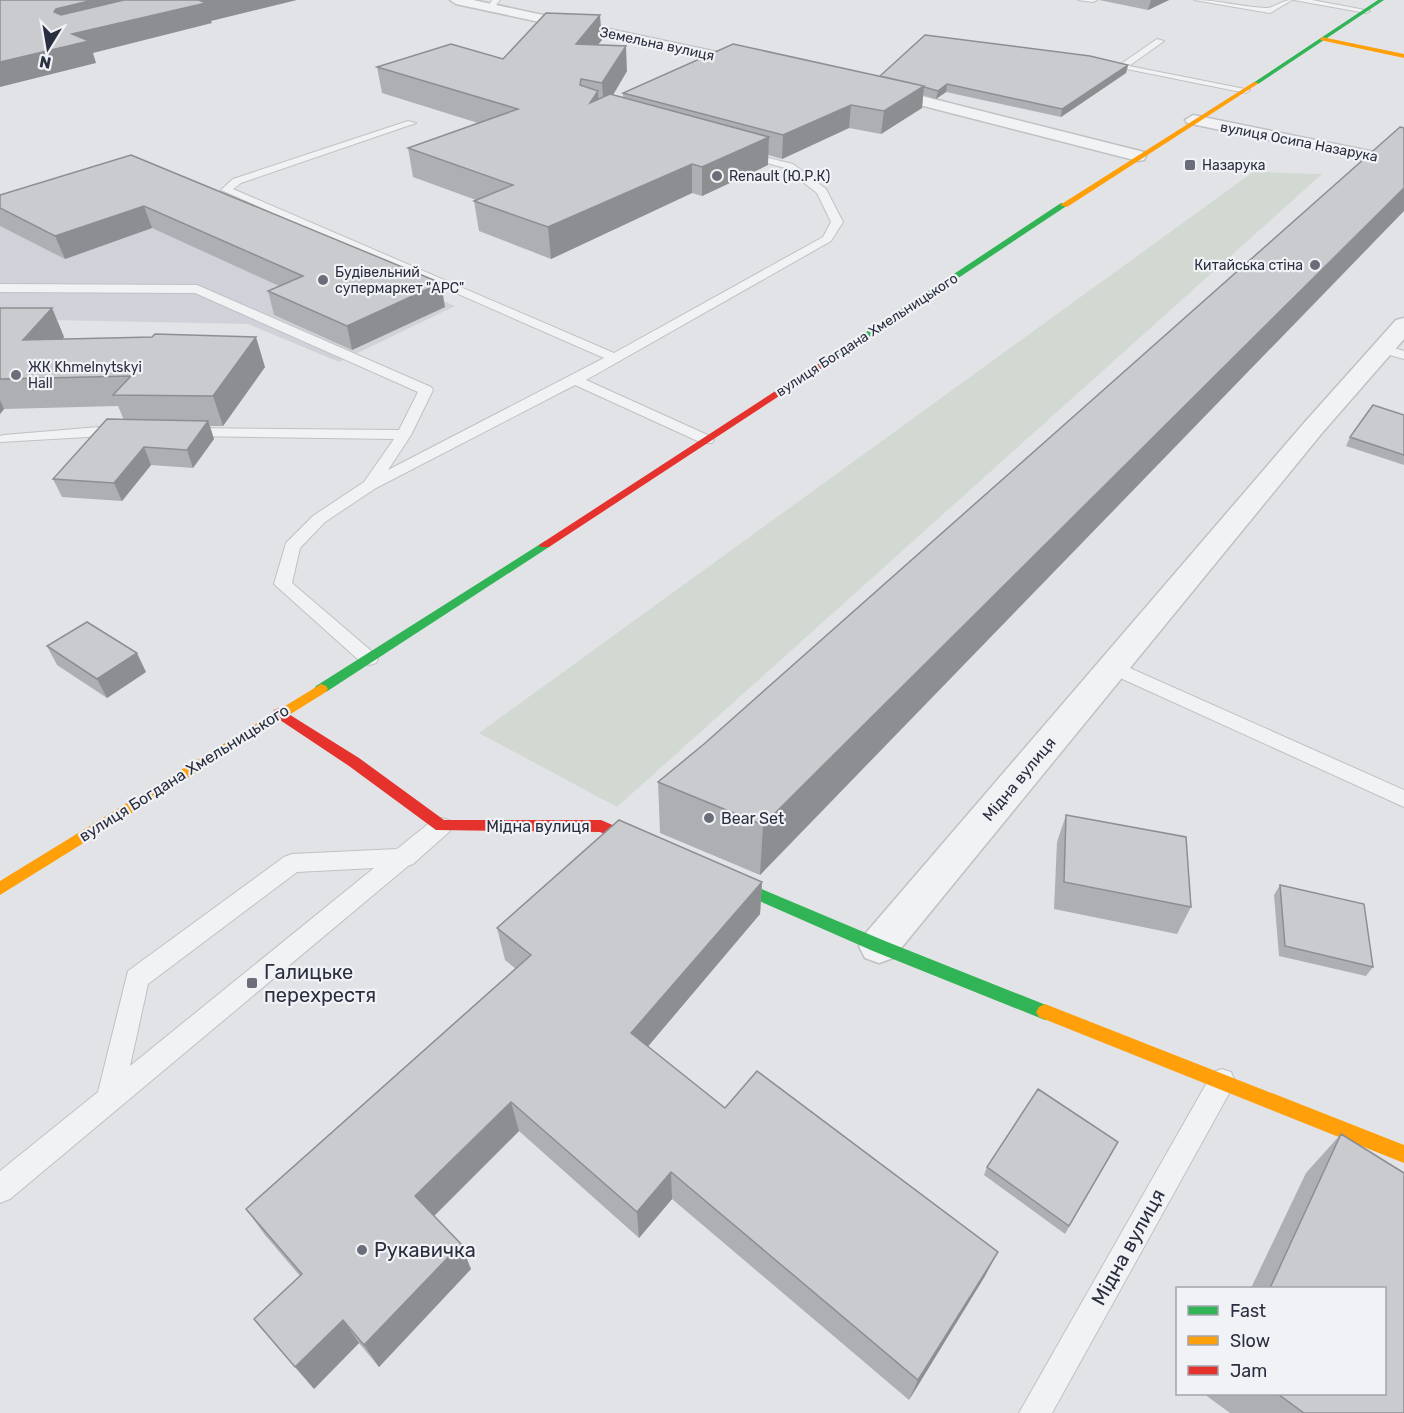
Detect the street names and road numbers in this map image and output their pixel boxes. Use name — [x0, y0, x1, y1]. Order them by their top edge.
street label: Земельна вулиця — [598, 24, 716, 64]
street label: вулиця Осипа Назарука — [1219, 118, 1379, 166]
street label: вулиця Богдана Хмельницького — [773, 270, 961, 400]
street label: вулиця Богдана Хмельницького — [76, 700, 292, 846]
street label: Мідна вулиця — [978, 733, 1060, 825]
street label: Мідна вулиця — [486, 817, 590, 836]
street label: Мідна вулиця — [1086, 1185, 1170, 1309]

